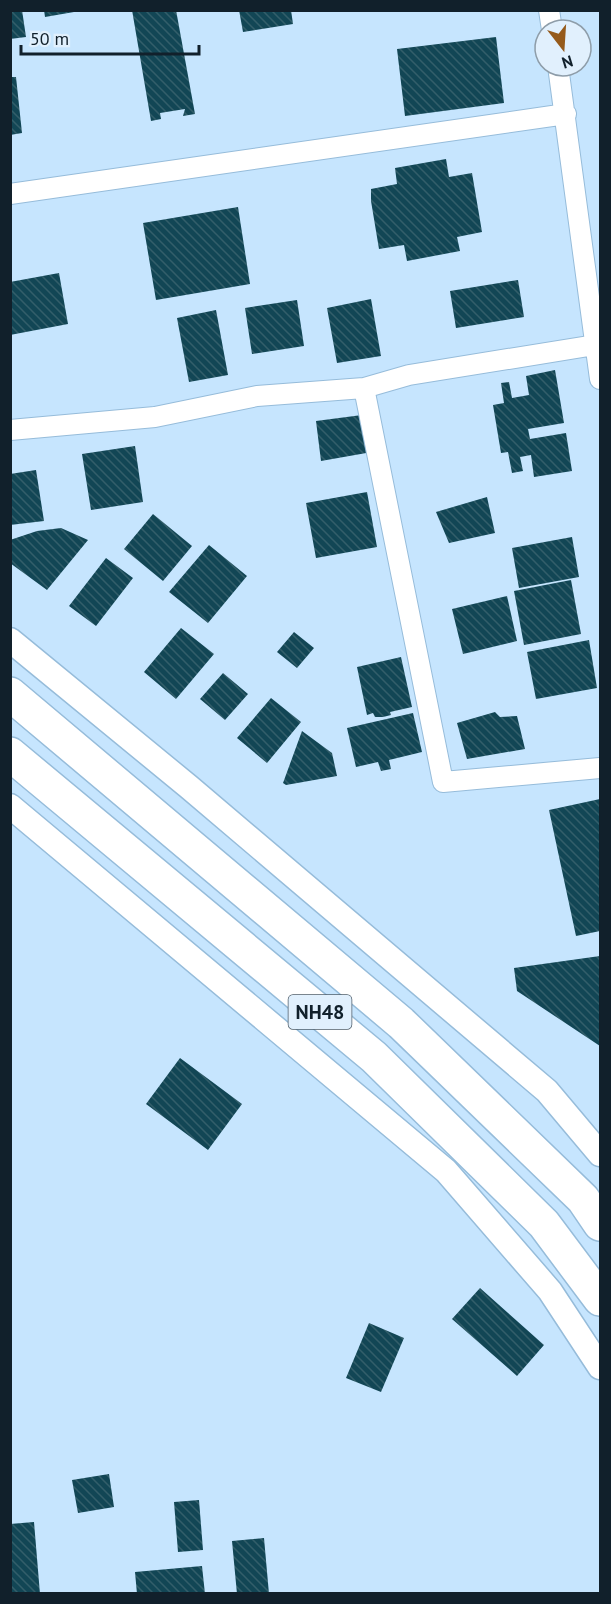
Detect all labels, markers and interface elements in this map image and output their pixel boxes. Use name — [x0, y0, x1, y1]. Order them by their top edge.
scale bar — [21, 18, 200, 56]
north arrow — [533, 18, 593, 78]
text: 50 m — [30, 27, 69, 50]
text: N — [559, 51, 575, 73]
road number: NH48 — [288, 995, 352, 1029]

